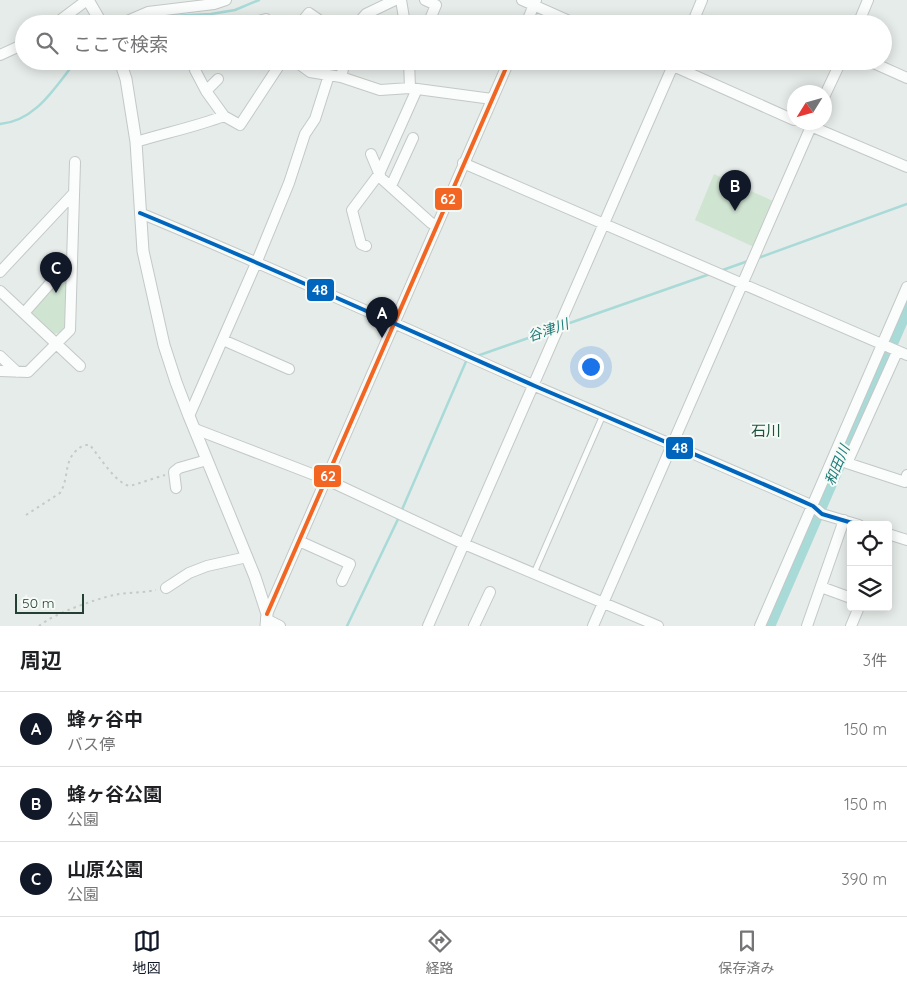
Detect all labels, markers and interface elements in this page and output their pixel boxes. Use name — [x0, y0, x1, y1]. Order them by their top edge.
search box — [15, 15, 892, 70]
icon: search — [33, 29, 61, 57]
text: ここで検索 — [73, 32, 168, 56]
north arrow — [787, 85, 832, 130]
pin: B — [719, 170, 751, 211]
line badge: 62 — [434, 187, 463, 211]
text: 62 — [440, 190, 456, 208]
pin: C — [40, 252, 72, 293]
line badge: 48 — [306, 278, 335, 302]
text: 48 — [312, 281, 328, 299]
pin: A — [366, 297, 398, 338]
water label: 谷津川 — [525, 314, 573, 345]
your location — [578, 354, 604, 380]
district label: 石川 — [751, 421, 781, 440]
line badge: 48 — [665, 436, 694, 460]
text: 48 — [672, 439, 688, 457]
water label: 和田川 — [821, 440, 854, 488]
line badge: 62 — [313, 464, 342, 488]
text: 62 — [320, 467, 336, 485]
map controls — [847, 521, 892, 611]
button: locate — [847, 521, 892, 566]
button: layers — [847, 566, 892, 611]
scale bar — [15, 591, 84, 614]
text: 50 m — [22, 594, 55, 612]
text: 周辺 — [20, 647, 62, 673]
text: 3件 — [863, 650, 887, 670]
text: 蜂ヶ谷中 — [67, 707, 143, 731]
text: A — [31, 719, 41, 739]
text: 150 m — [844, 719, 887, 739]
text: バス停 — [67, 734, 115, 754]
text: 蜂ヶ谷公園 — [67, 782, 162, 806]
text: B — [31, 794, 41, 814]
text: 150 m — [844, 794, 887, 814]
text: 公園 — [67, 809, 99, 829]
text: 山原公園 — [67, 857, 143, 881]
text: C — [31, 869, 41, 889]
text: 390 m — [841, 869, 887, 889]
text: 公園 — [67, 884, 99, 904]
tab: 地図 — [133, 927, 161, 977]
tab: 経路 — [426, 927, 454, 977]
tab: 保存済み — [719, 927, 775, 977]

